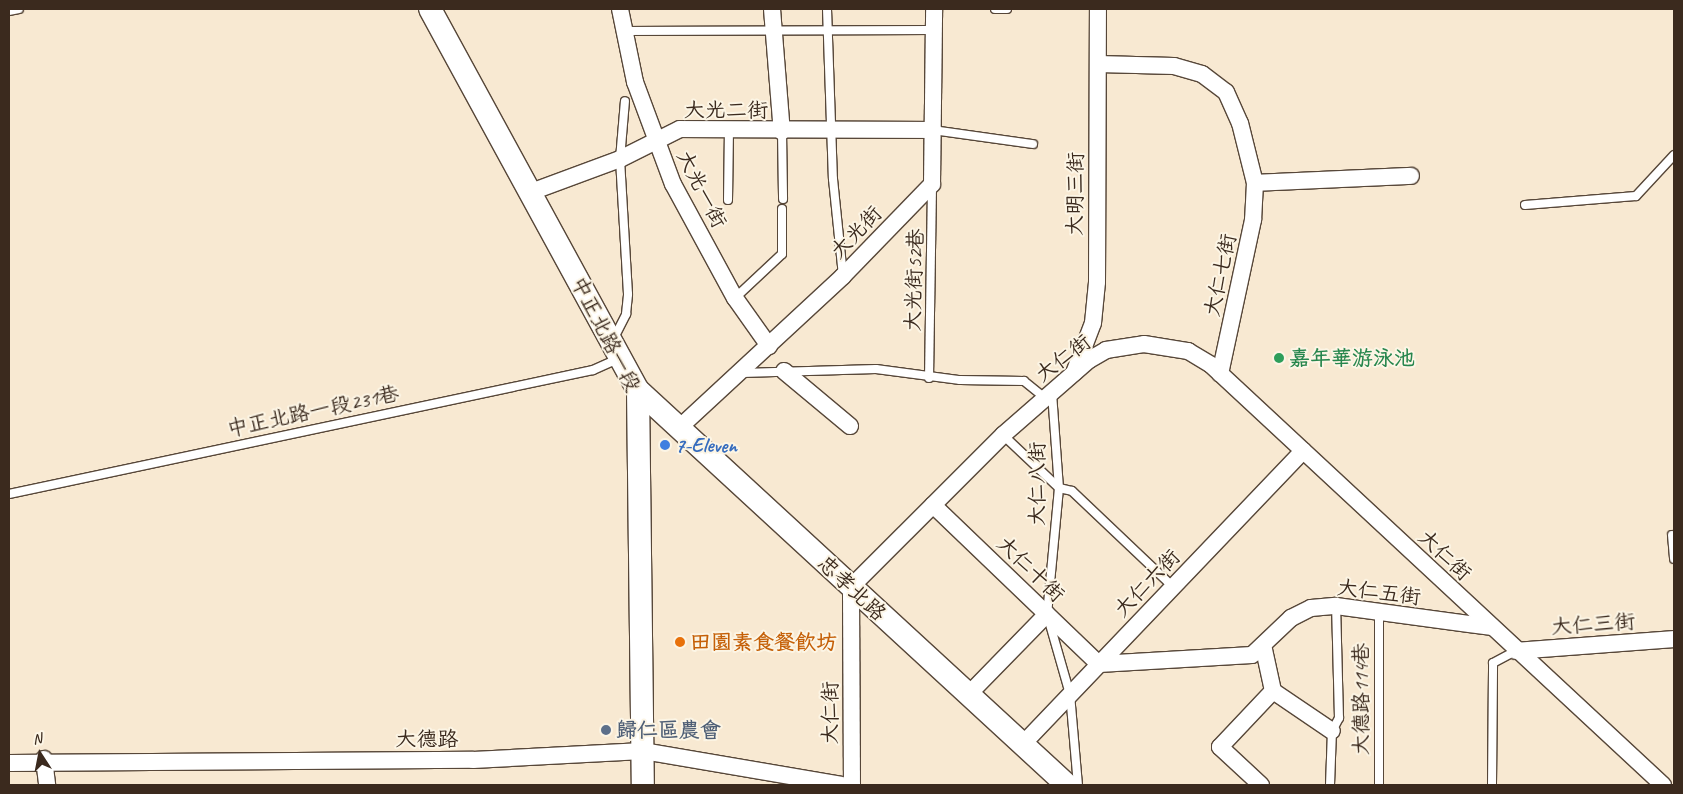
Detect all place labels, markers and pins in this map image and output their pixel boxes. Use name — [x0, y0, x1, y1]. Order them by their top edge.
place label: 嘉年華游泳池 — [1289, 345, 1415, 371]
marker: 嘉年華游泳池 — [1273, 352, 1285, 364]
place label: 7-Eleven — [675, 432, 737, 458]
marker: 7-Eleven — [659, 439, 671, 451]
place label: 田園素食餐飲坊 — [690, 629, 837, 655]
marker: 田園素食餐飲坊 — [674, 636, 686, 648]
place label: 歸仁區農會 — [616, 717, 721, 743]
marker: 歸仁區農會 — [600, 724, 612, 736]

